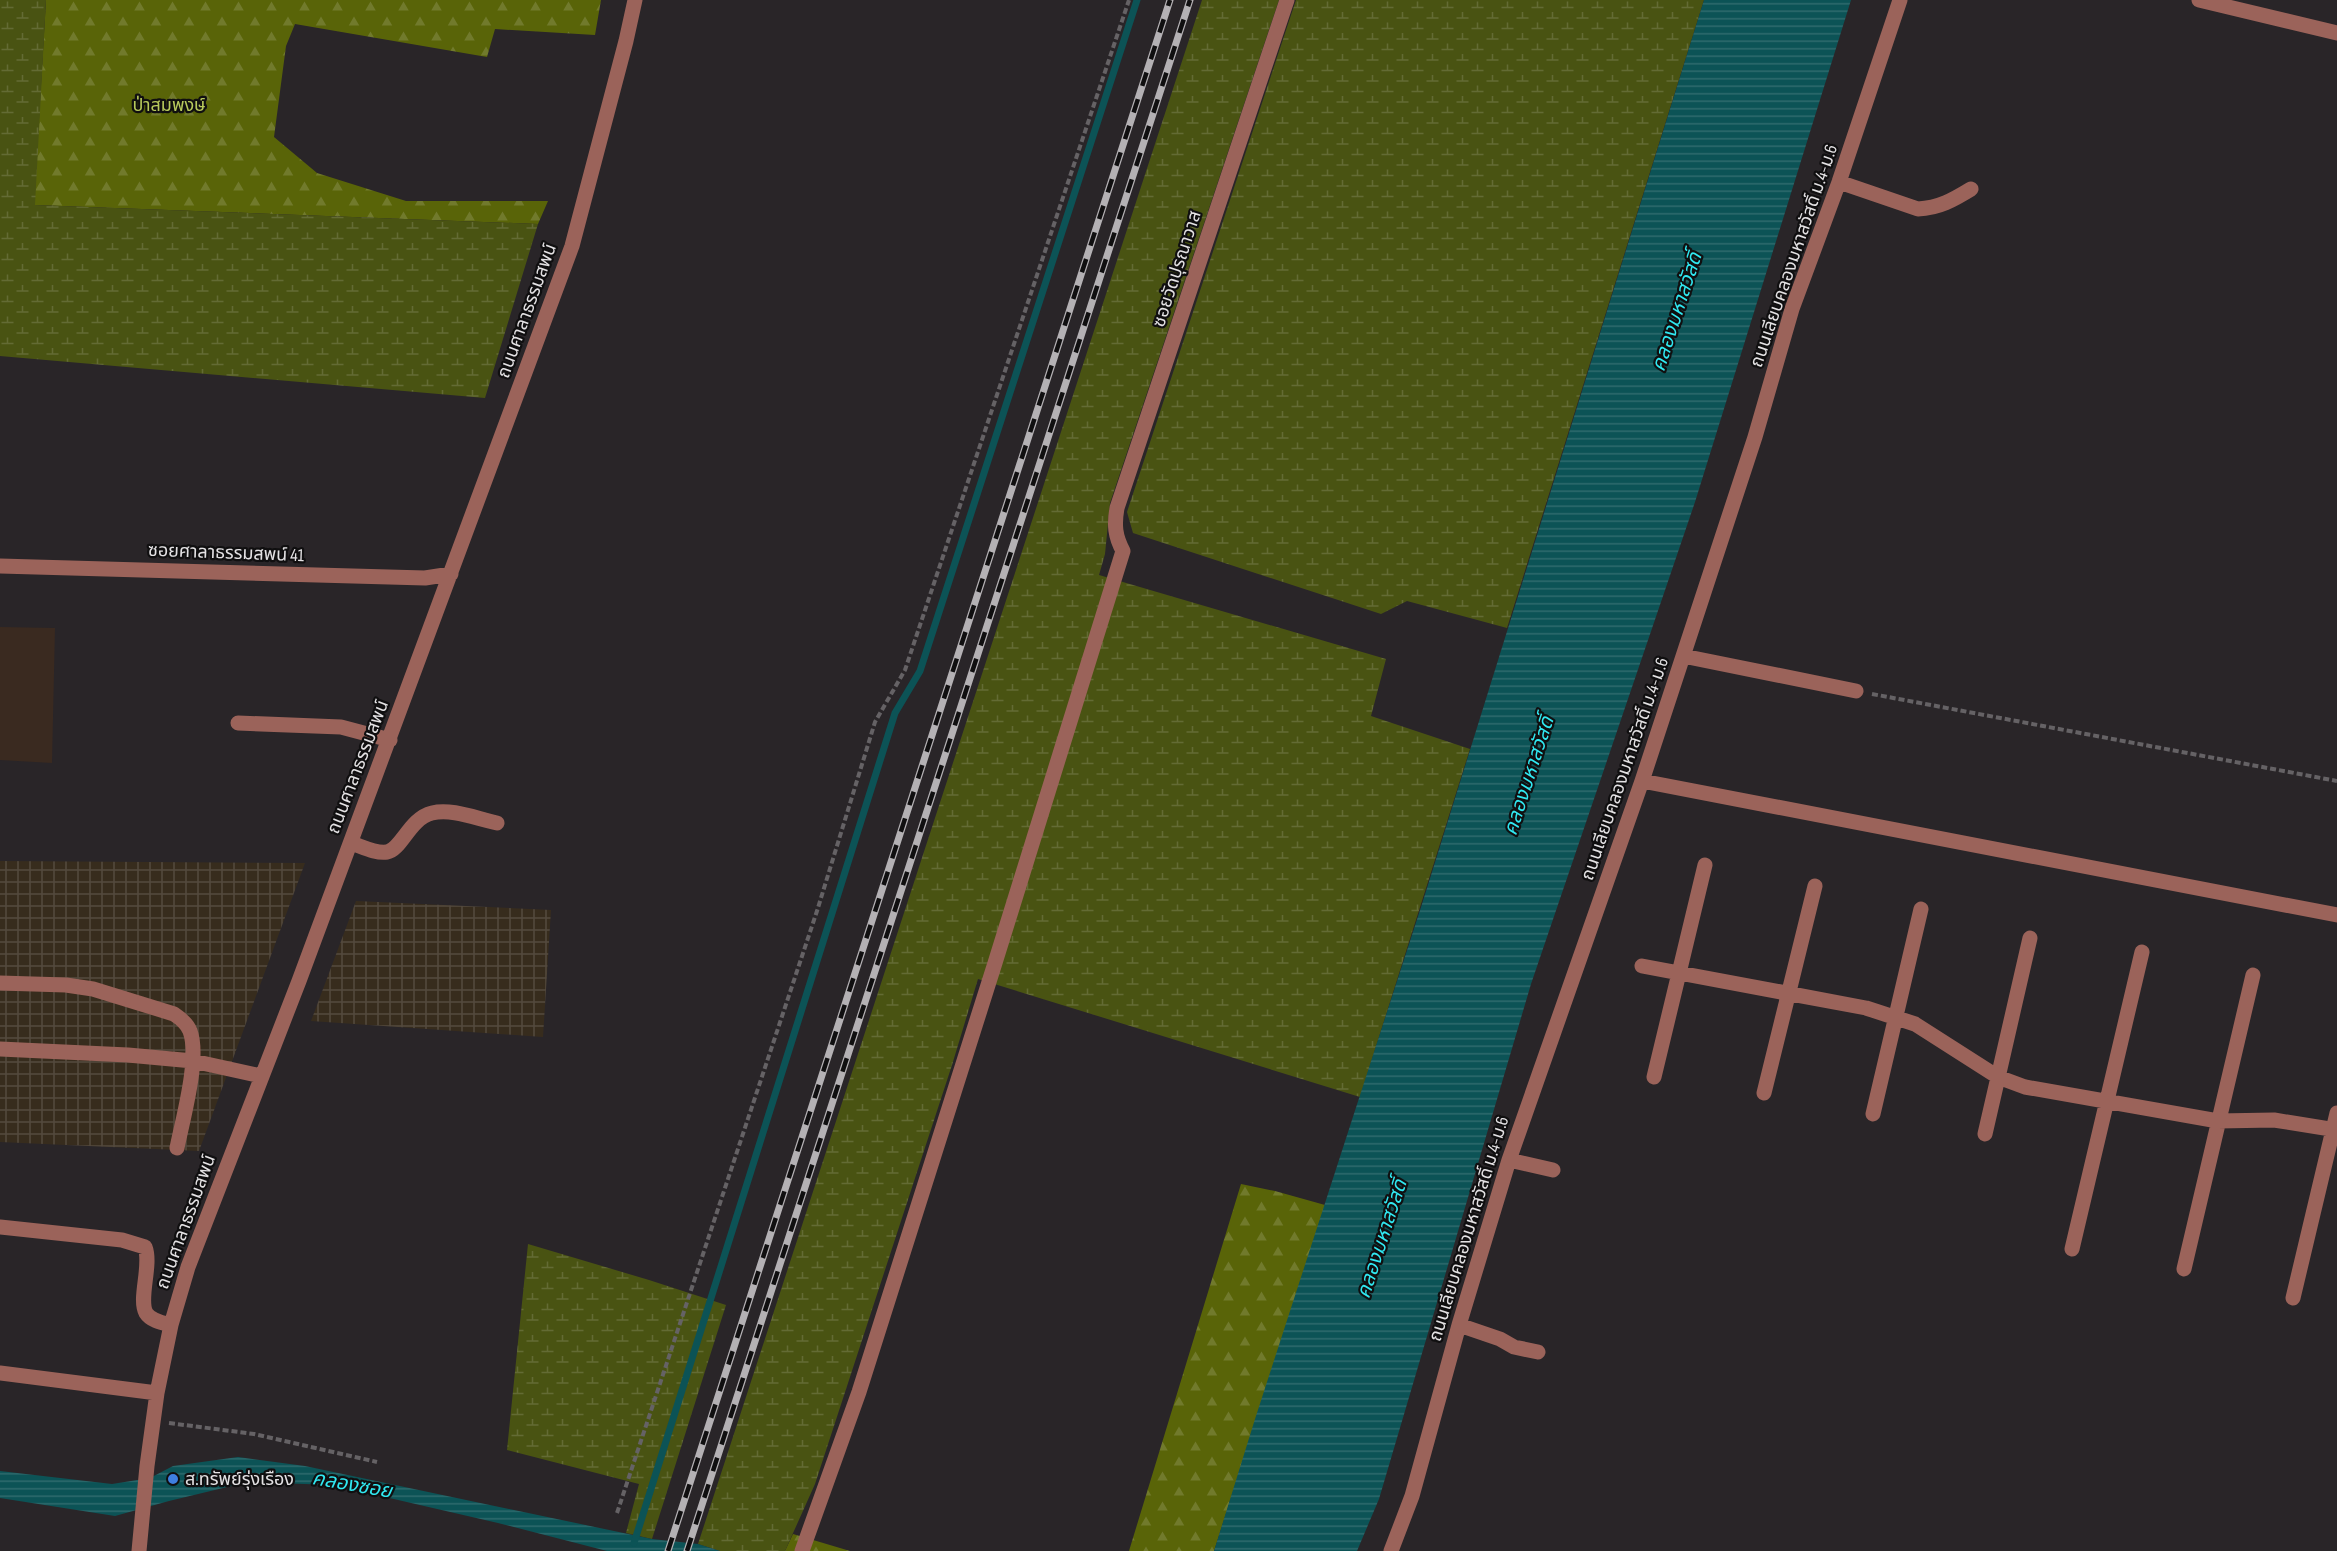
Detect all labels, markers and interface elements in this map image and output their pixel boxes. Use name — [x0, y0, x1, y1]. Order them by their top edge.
park label: ป่าสมพงษ์ — [132, 95, 206, 116]
street label: ถนนเลียบคลองมหาสวัสดิ์ ม.4-ม.6 — [1745, 142, 1842, 370]
street label: ซอยวัดปุรณาวาส — [1148, 208, 1206, 330]
street label: ถนนศาลาธรรมสพน์ — [493, 241, 561, 381]
water label: คลองมหาสวัสดิ์ — [1646, 245, 1709, 374]
street label: ซอยศาลาธรรมสพน์ 41 — [148, 540, 305, 566]
street label: ถนนเลียบคลองมหาสวัสดิ์ ม.4-ม.6 — [1576, 655, 1673, 883]
street label: ถนนศาลาธรรมสพน์ — [323, 697, 393, 837]
water label: คลองมหาสวัสดิ์ — [1498, 709, 1561, 838]
street label: ถนนเลียบคลองมหาสวัสดิ์ ม.4-ม.6 — [1424, 1114, 1513, 1344]
street label: ถนนศาลาธรรมสพน์ — [152, 1152, 220, 1292]
water label: คลองมหาสวัสดิ์ — [1351, 1172, 1414, 1301]
water label: คลองซอย — [310, 1466, 396, 1504]
place label: ส.ทรัพย์รุ่งเรือง — [185, 1469, 294, 1490]
marker: ส.ทรัพย์รุ่งเรือง — [166, 1472, 180, 1486]

